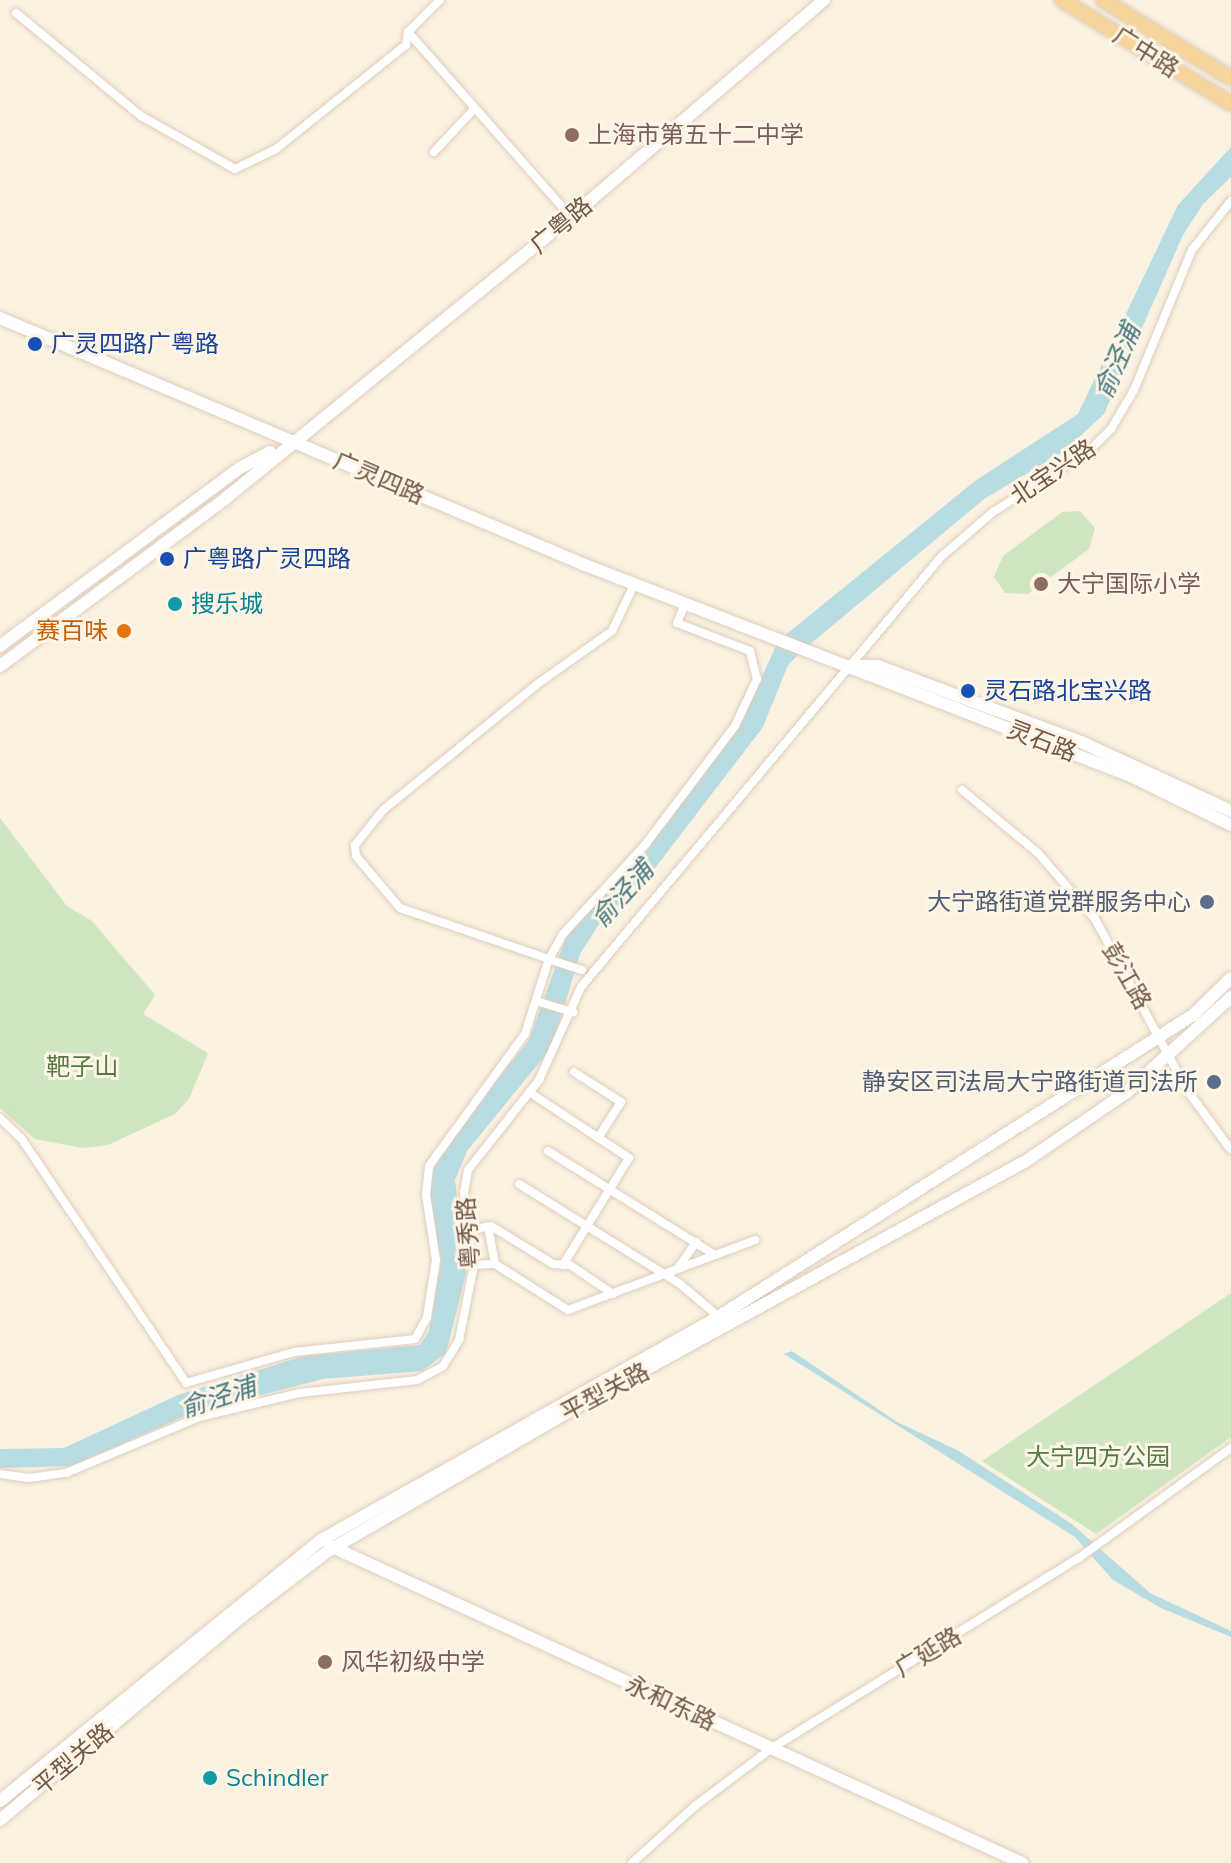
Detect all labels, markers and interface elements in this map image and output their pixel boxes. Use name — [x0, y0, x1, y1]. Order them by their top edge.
street label: 广中路 — [1108, 21, 1184, 83]
place label: 上海市第五十二中学 — [588, 121, 804, 149]
marker: 上海市第五十二中学 — [563, 126, 581, 144]
street label: 广粤路 — [524, 191, 598, 259]
water label: 俞泾浦 — [1087, 319, 1147, 403]
place label: 广灵四路广粤路 — [51, 330, 219, 358]
marker: 广灵四路广粤路 — [26, 335, 44, 353]
street label: 北宝兴路 — [1005, 433, 1101, 511]
street label: 广灵四路 — [329, 446, 429, 510]
place label: 广粤路广灵四路 — [183, 545, 351, 573]
marker: 广粤路广灵四路 — [158, 550, 176, 568]
place label: 大宁国际小学 — [1057, 570, 1201, 598]
marker: 大宁国际小学 — [1032, 575, 1050, 593]
place label: 搜乐城 — [191, 590, 263, 618]
marker: 搜乐城 — [166, 595, 184, 613]
place label: 赛百味 — [36, 617, 108, 645]
marker: 赛百味 — [115, 622, 133, 640]
place label: 灵石路北宝兴路 — [984, 677, 1152, 705]
marker: 灵石路北宝兴路 — [959, 682, 977, 700]
street label: 灵石路 — [1003, 715, 1081, 767]
water label: 俞泾浦 — [584, 855, 660, 933]
place label: 大宁路街道党群服务中心 — [927, 888, 1191, 916]
marker: 大宁路街道党群服务中心 — [1198, 893, 1216, 911]
street label: 彭江路 — [1097, 938, 1157, 1014]
park label: 靶子山 — [46, 1053, 118, 1081]
place label: 静安区司法局大宁路街道司法所 — [862, 1068, 1198, 1096]
marker: 静安区司法局大宁路街道司法所 — [1205, 1073, 1223, 1091]
street label: 粤秀路 — [451, 1196, 485, 1270]
street label: 平型关路 — [556, 1357, 654, 1427]
water label: 俞泾浦 — [176, 1370, 260, 1424]
park label: 大宁四方公园 — [1026, 1443, 1170, 1471]
street label: 广延路 — [890, 1621, 966, 1683]
place label: 风华初级中学 — [341, 1648, 485, 1676]
marker: 风华初级中学 — [316, 1653, 334, 1671]
street label: 永和东路 — [621, 1670, 721, 1736]
street label: 平型关路 — [27, 1717, 119, 1801]
place label: Schindler — [226, 1764, 329, 1792]
marker: Schindler — [201, 1769, 219, 1787]

